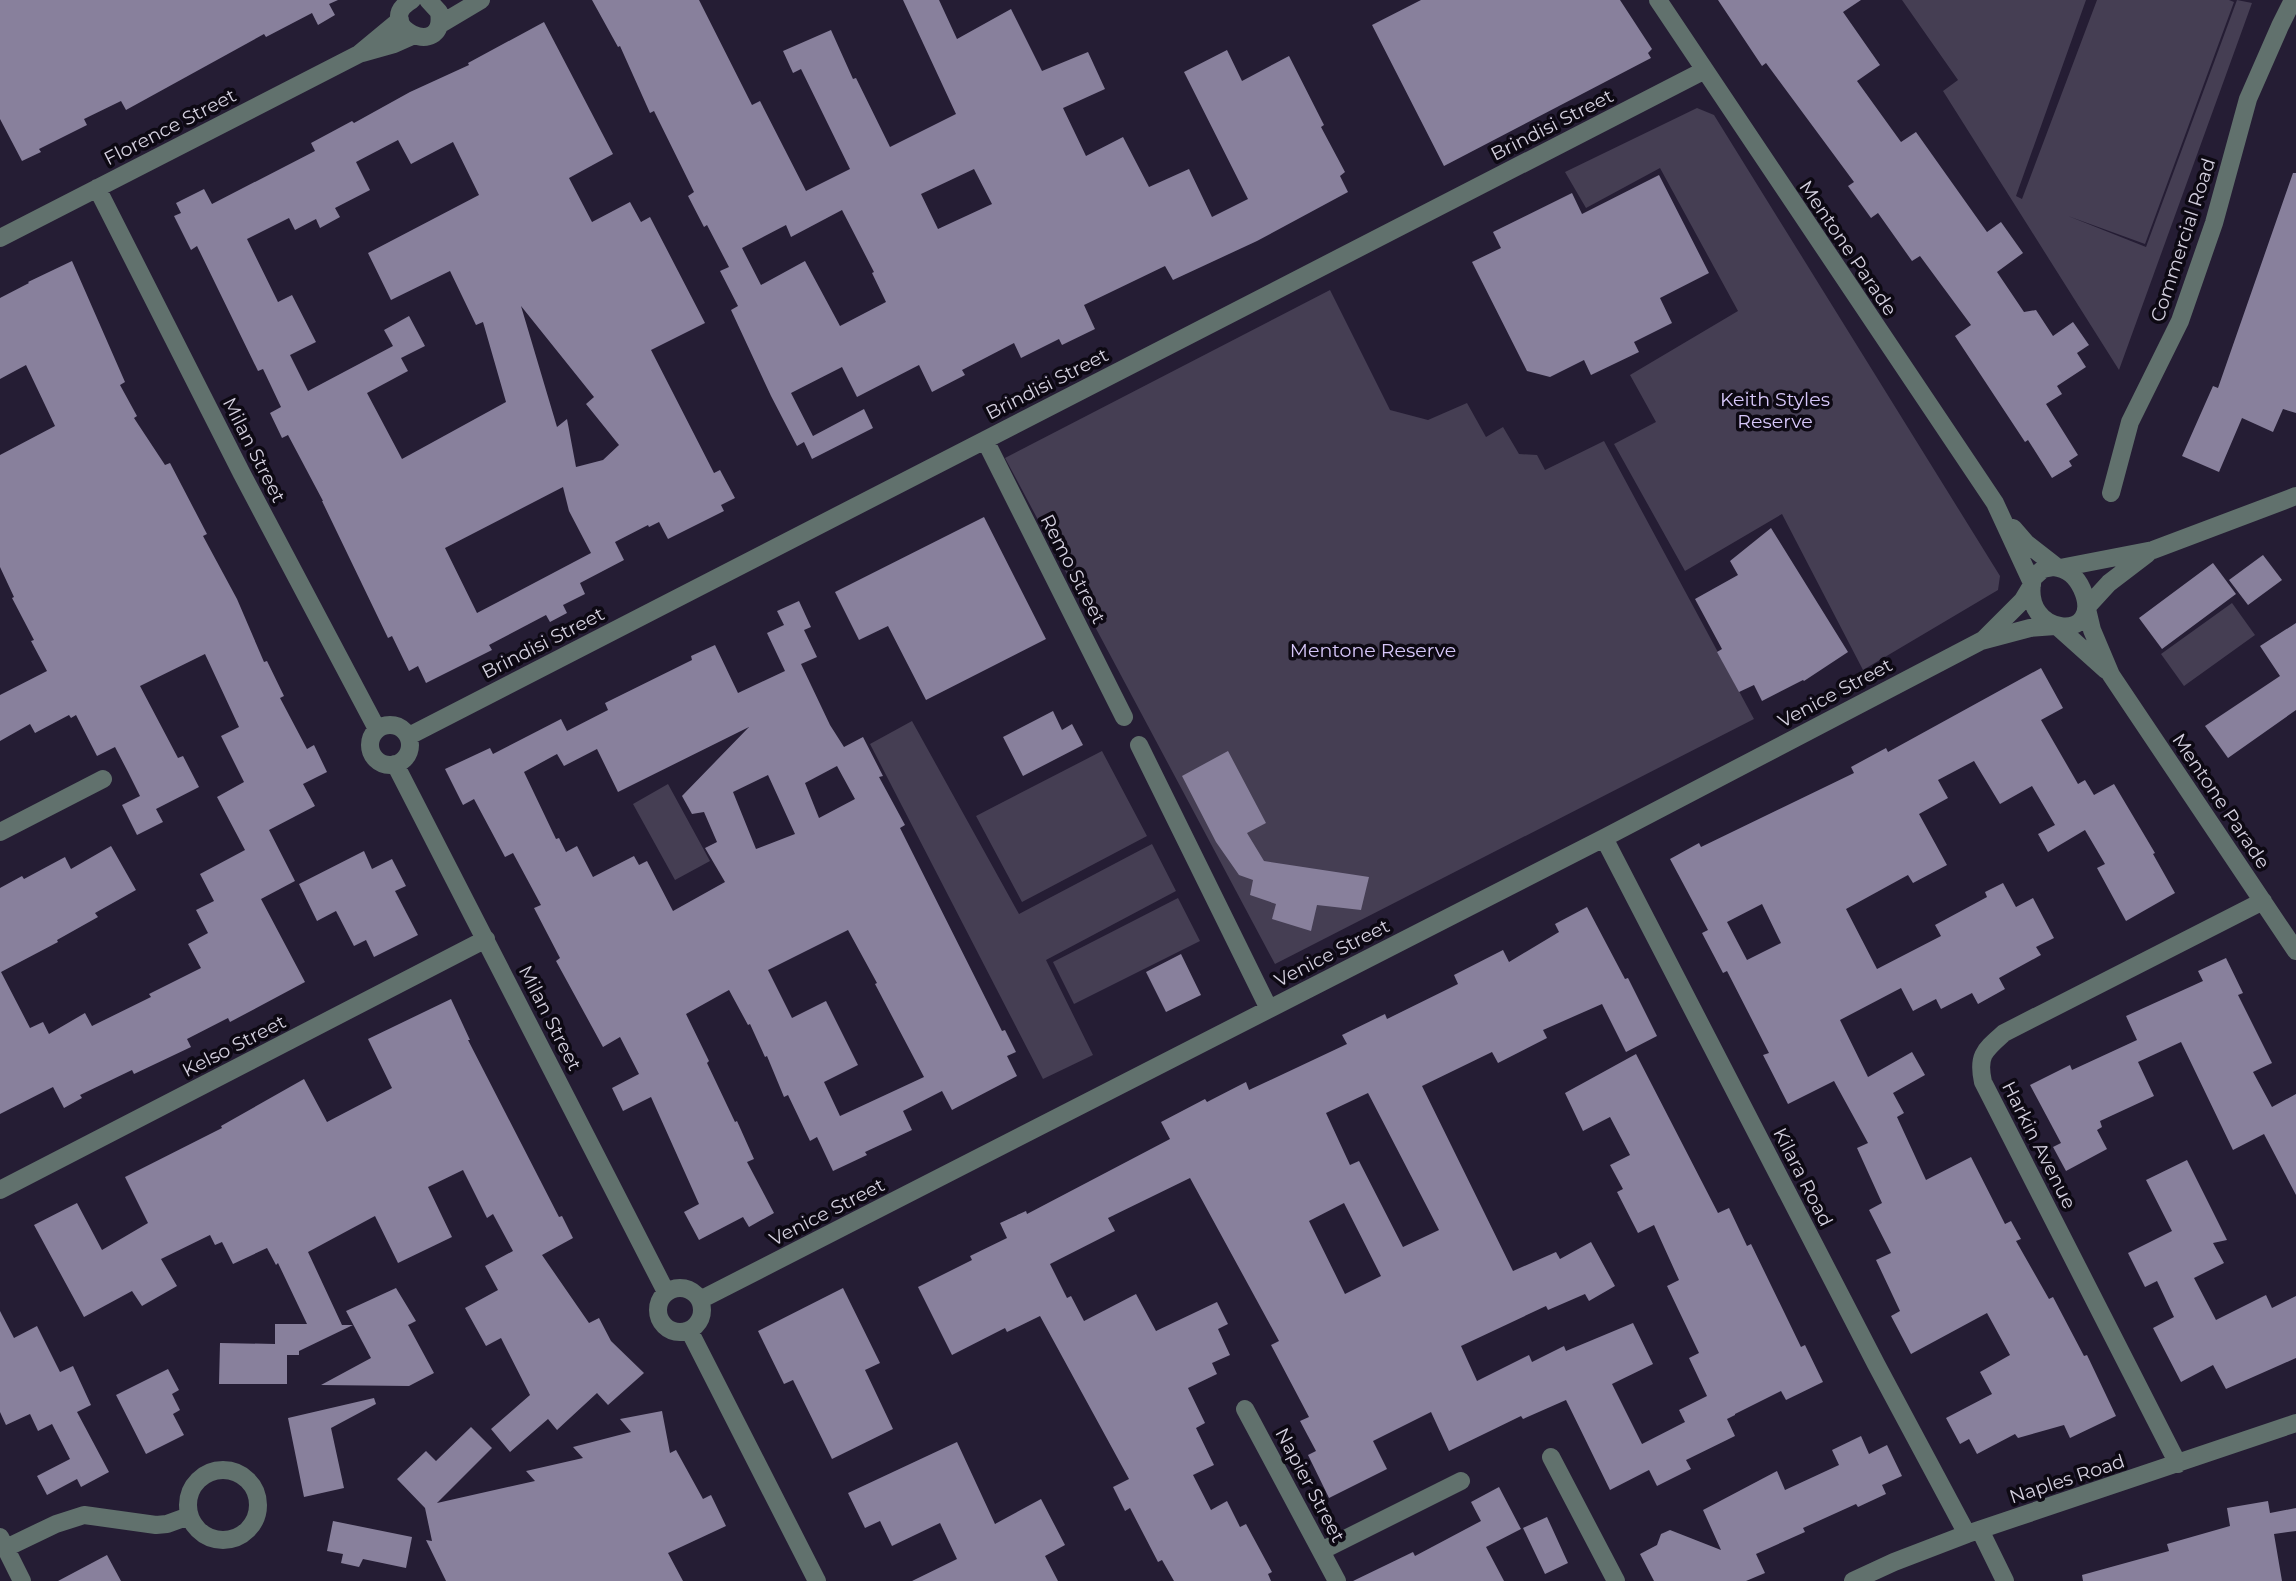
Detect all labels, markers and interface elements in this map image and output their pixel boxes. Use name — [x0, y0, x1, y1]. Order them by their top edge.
street label: Florence Street — [100, 84, 240, 170]
street label: Brindisi Street — [1487, 84, 1617, 166]
street label: Commercial Road — [2146, 155, 2220, 325]
street label: Mentone Parade — [1794, 176, 1902, 320]
street label: Brindisi Street — [982, 343, 1112, 425]
park label: Keith Styles Reserve — [1720, 388, 1830, 433]
street label: Milan Street — [218, 394, 290, 507]
street label: Remo Street — [1036, 510, 1111, 628]
street label: Brindisi Street — [478, 602, 608, 684]
park label: Mentone Reserve — [1290, 639, 1456, 662]
street label: Venice Street — [1774, 653, 1896, 733]
street label: Mentone Parade — [2167, 729, 2275, 873]
street label: Venice Street — [1271, 914, 1394, 992]
street label: Milan Street — [514, 962, 586, 1075]
street label: Kelso Street — [178, 1010, 290, 1082]
street label: Harkin Avenue — [1997, 1077, 2081, 1213]
street label: Kilara Road — [1768, 1124, 1838, 1230]
street label: Venice Street — [766, 1173, 889, 1251]
street label: Napier Street — [1270, 1424, 1350, 1546]
street label: Naples Road — [2006, 1450, 2128, 1508]

